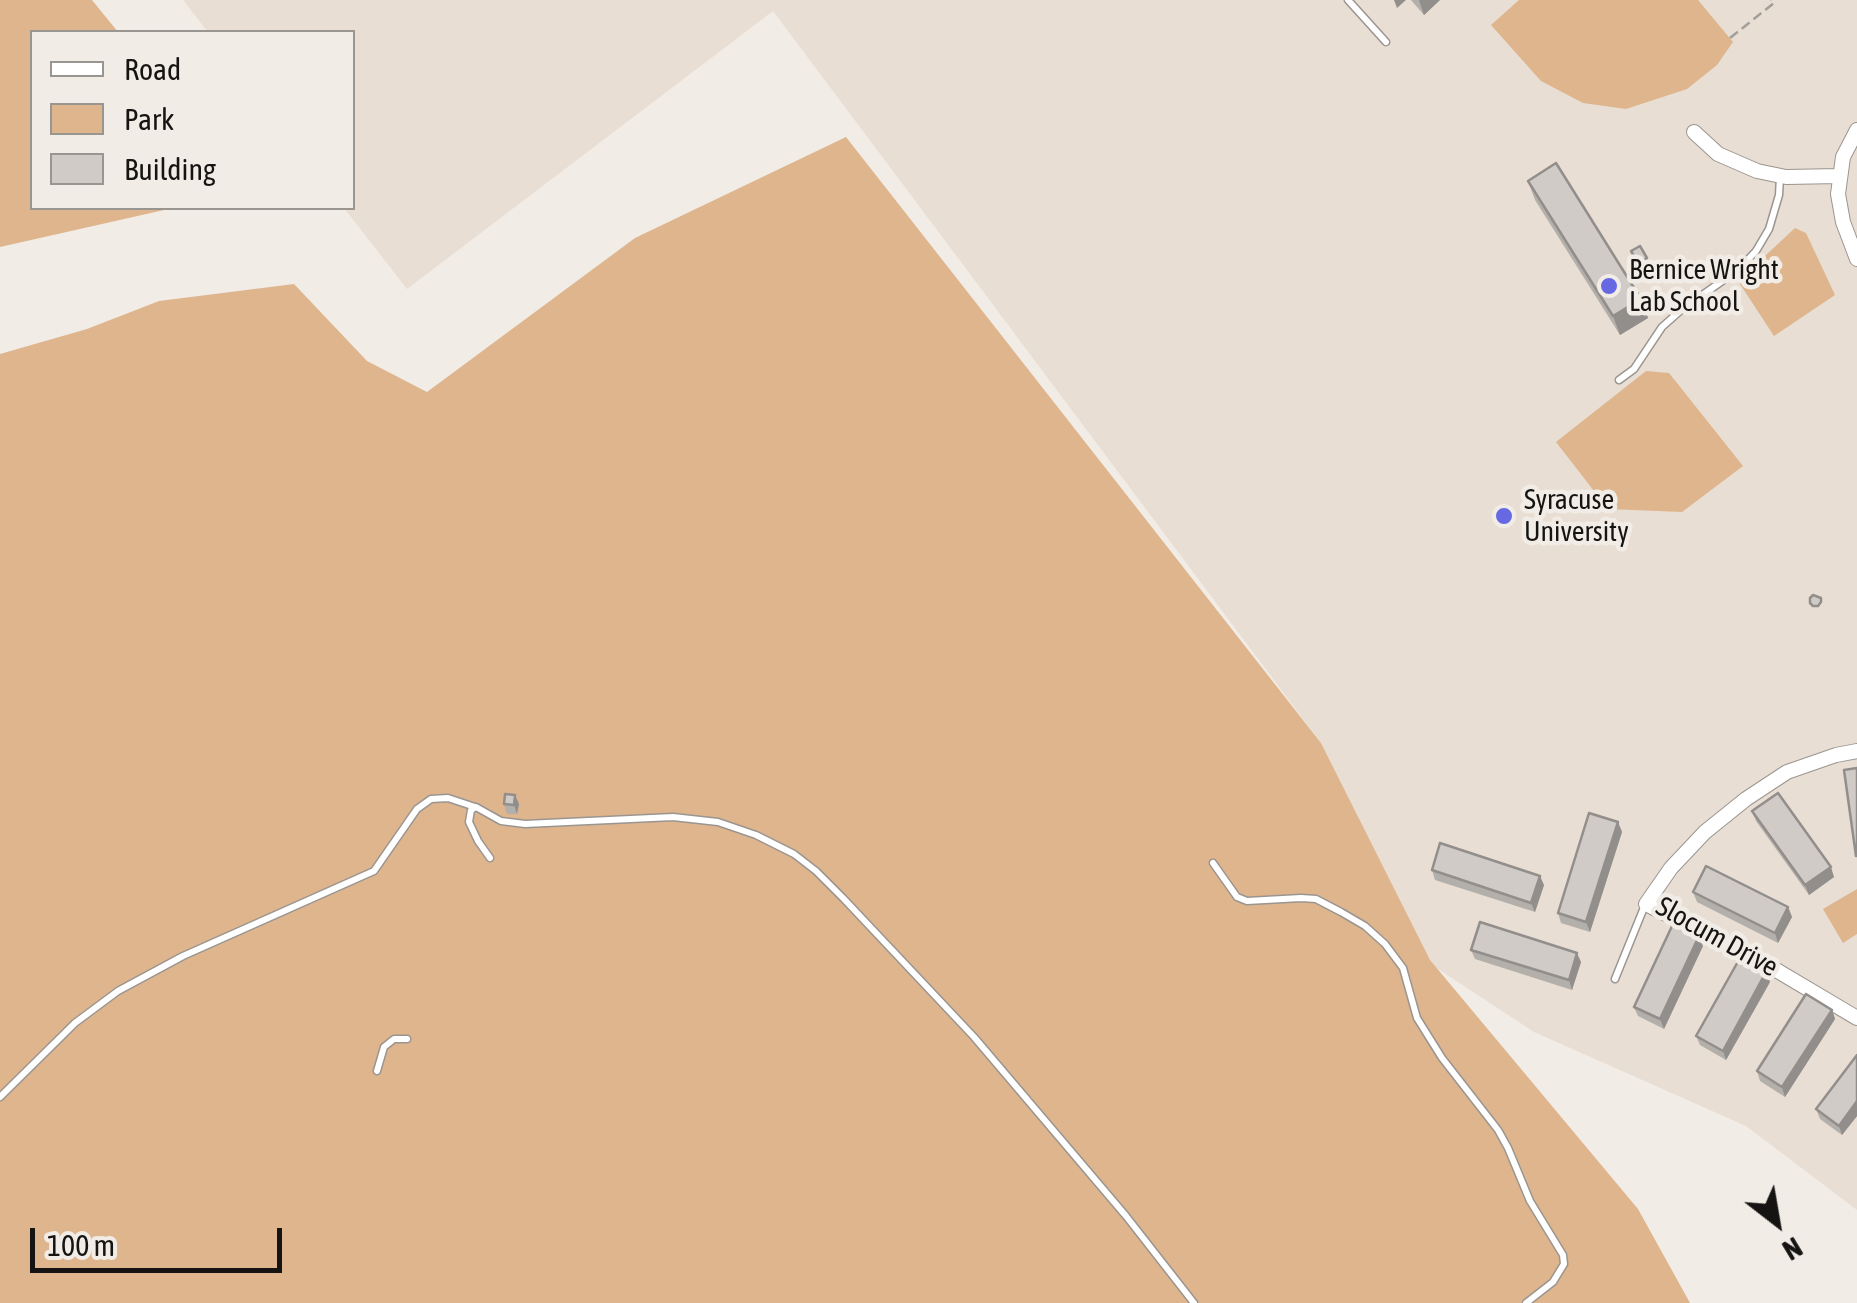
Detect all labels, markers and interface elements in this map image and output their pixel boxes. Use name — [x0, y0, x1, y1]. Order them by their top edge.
legend — [30, 30, 355, 210]
text: Road — [124, 52, 181, 86]
text: Park — [124, 102, 174, 136]
text: Building — [124, 152, 216, 186]
place label: Bernice Wright Lab School — [1629, 253, 1779, 319]
marker: Bernice Wright Lab School — [1598, 275, 1620, 297]
place label: Syracuse University — [1524, 483, 1629, 549]
marker: Syracuse University — [1493, 505, 1515, 527]
street label: Slocum Drive — [1650, 890, 1784, 984]
north arrow — [1727, 1173, 1827, 1273]
scale bar — [35, 1208, 288, 1270]
text: 100 m — [47, 1228, 115, 1262]
text: N — [1777, 1231, 1808, 1267]

